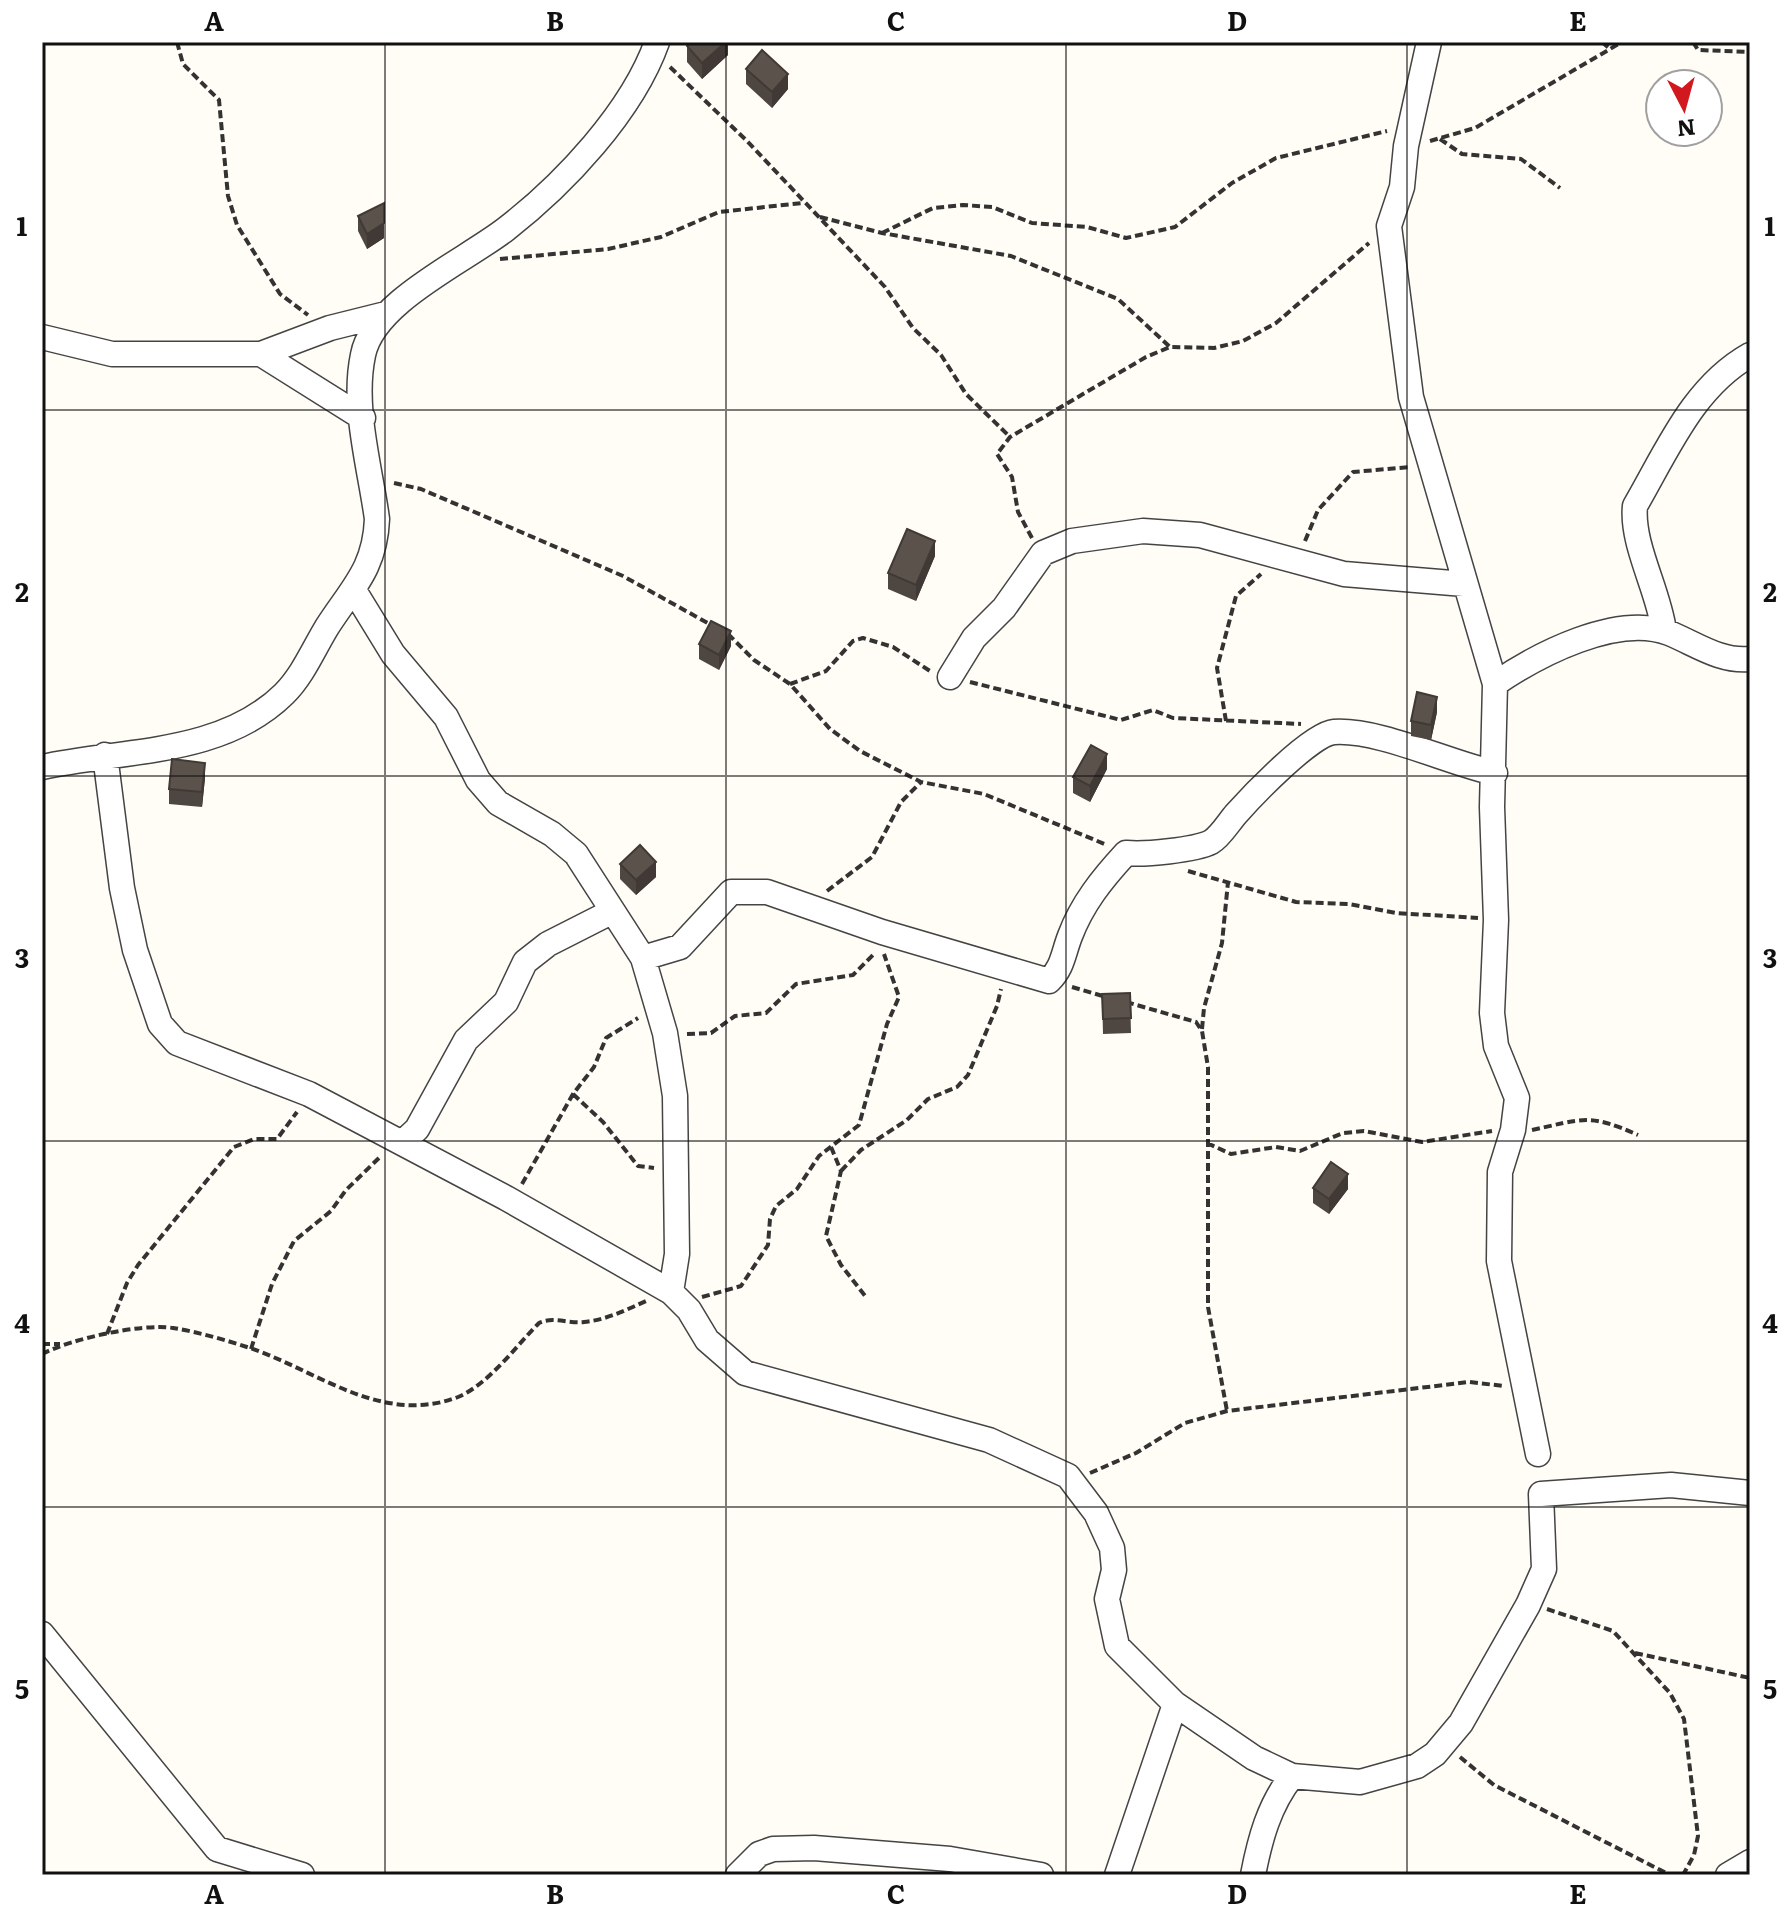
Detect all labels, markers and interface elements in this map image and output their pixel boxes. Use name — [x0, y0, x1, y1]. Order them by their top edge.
text: A — [204, 0, 224, 39]
text: B — [546, 0, 564, 39]
text: C — [887, 0, 905, 39]
text: D — [1227, 0, 1247, 39]
text: E — [1569, 0, 1587, 39]
north arrow — [1644, 68, 1724, 148]
text: N — [1675, 112, 1697, 147]
text: 1 — [17, 205, 28, 244]
text: 1 — [1765, 205, 1776, 244]
text: 2 — [15, 571, 29, 610]
text: 2 — [1763, 571, 1777, 610]
text: 3 — [15, 937, 29, 976]
text: 3 — [1763, 937, 1777, 976]
text: 4 — [14, 1302, 30, 1341]
text: 4 — [1762, 1302, 1778, 1341]
text: 5 — [15, 1668, 29, 1707]
text: 5 — [1763, 1668, 1777, 1707]
text: A — [204, 1873, 224, 1912]
text: B — [546, 1873, 564, 1912]
text: C — [887, 1873, 905, 1912]
text: D — [1227, 1873, 1247, 1912]
text: E — [1569, 1873, 1587, 1912]

